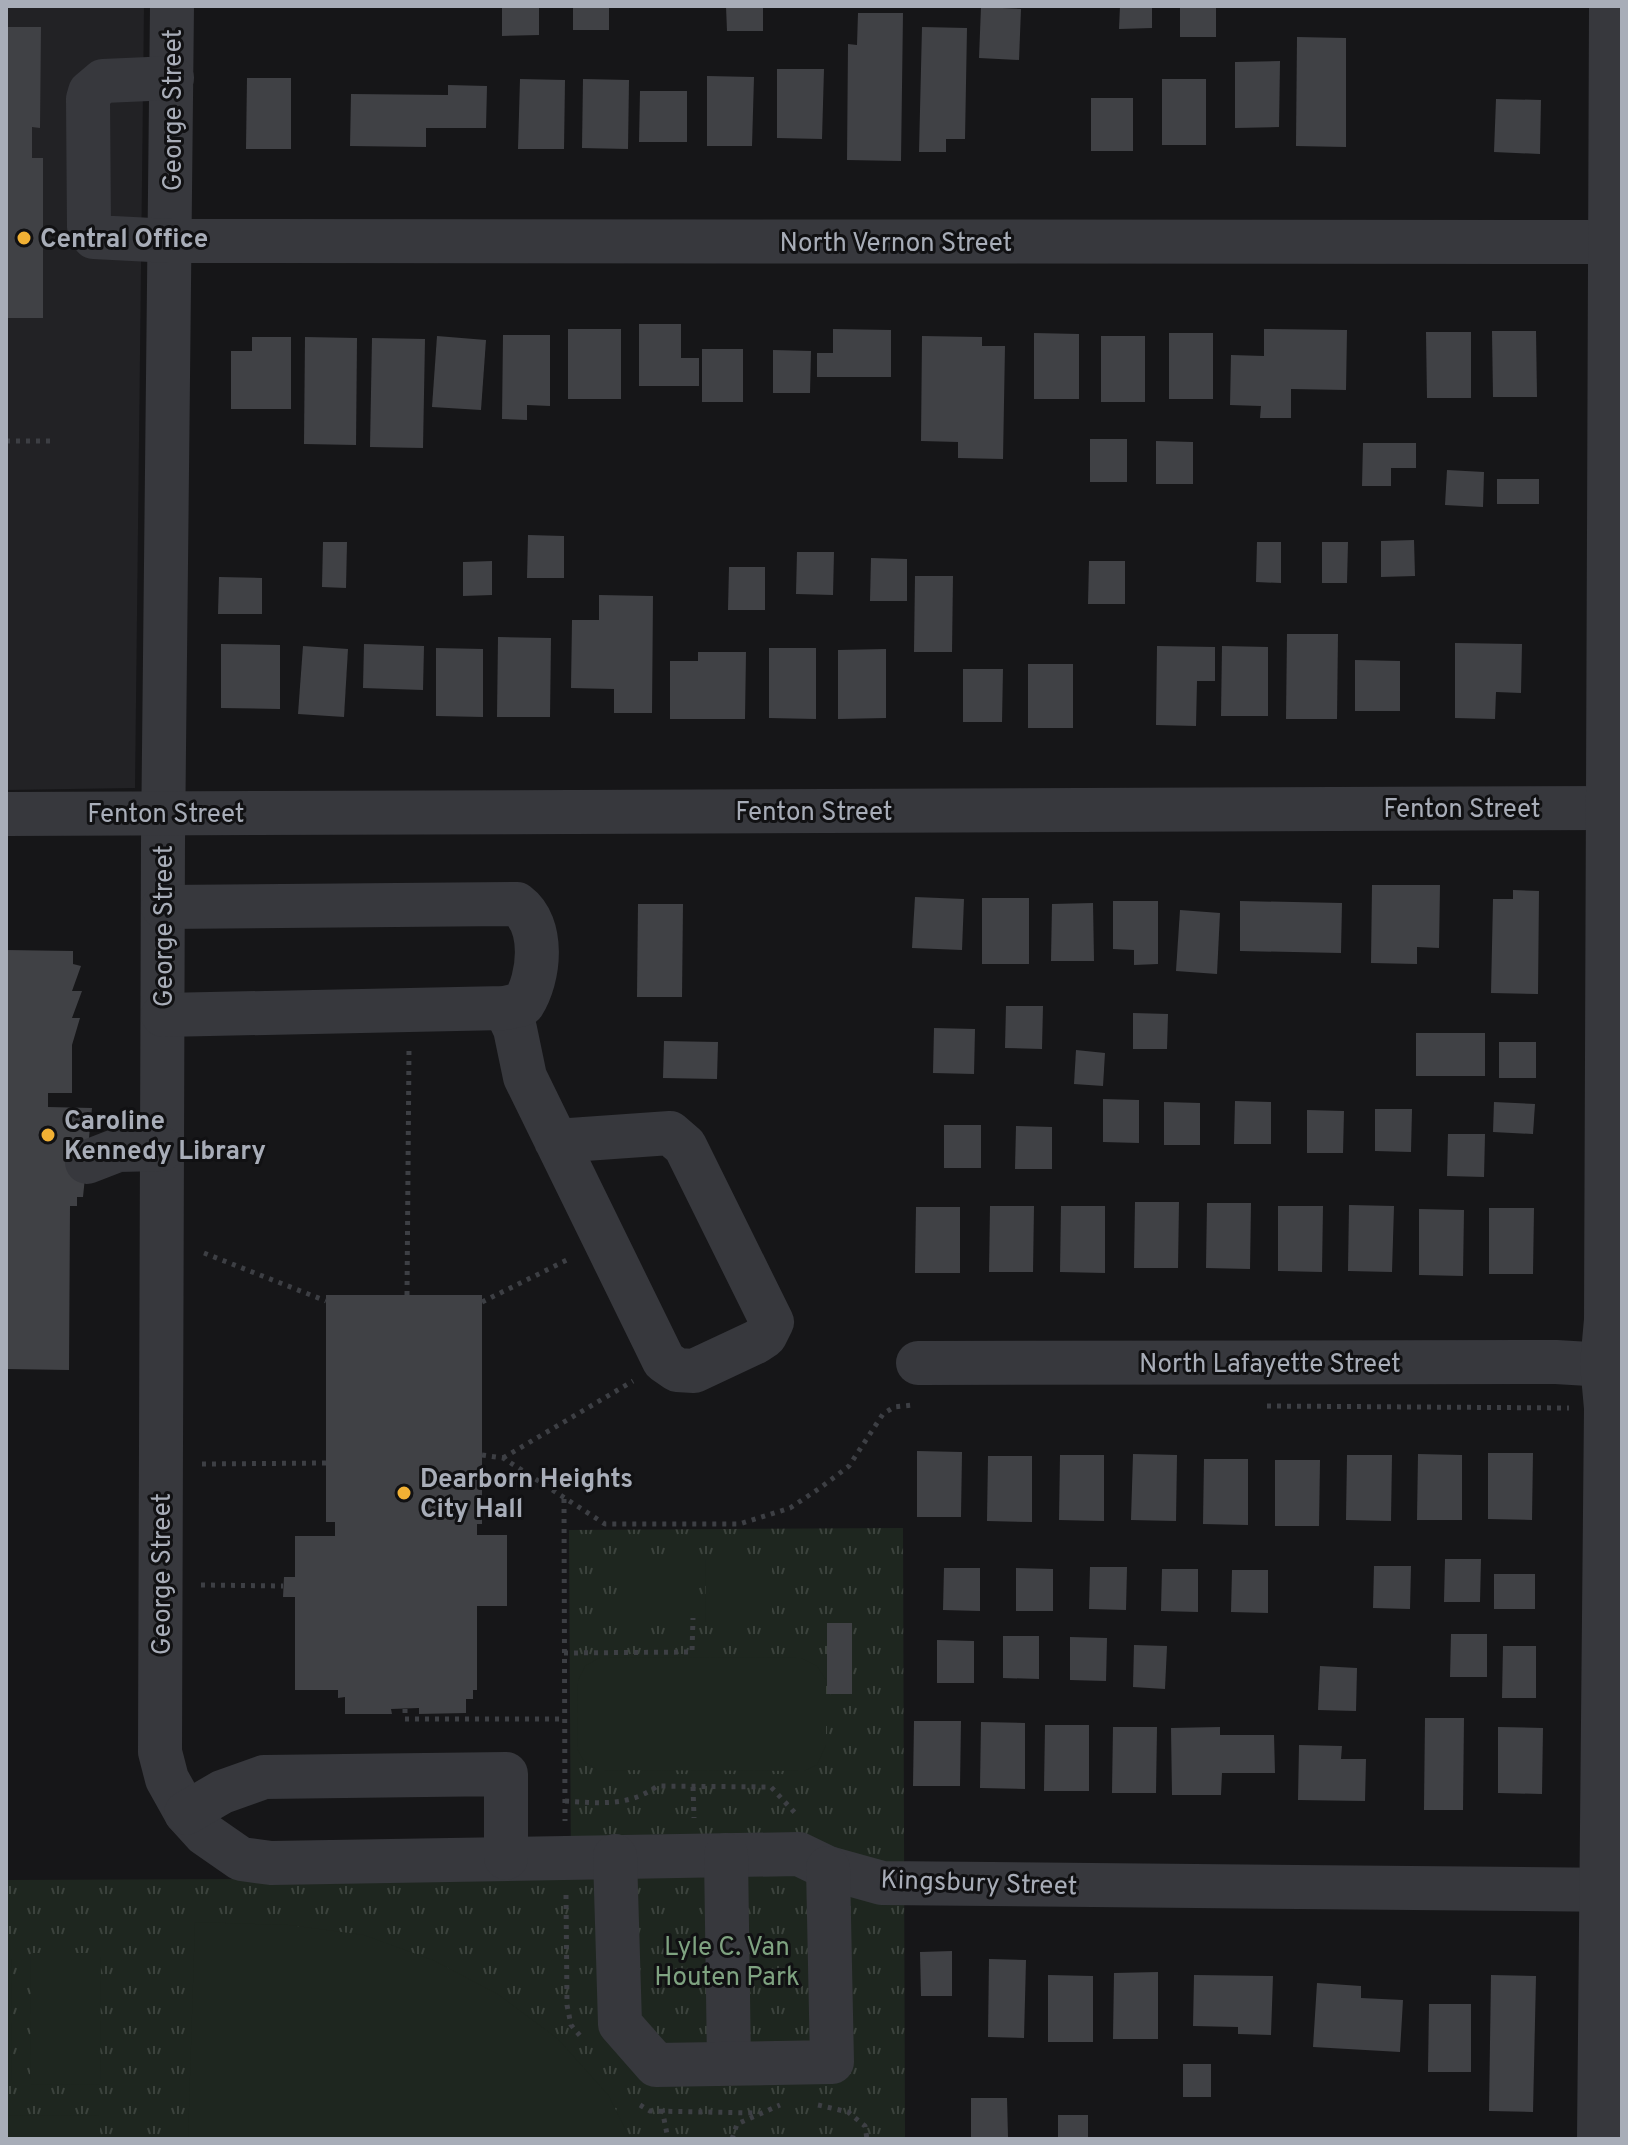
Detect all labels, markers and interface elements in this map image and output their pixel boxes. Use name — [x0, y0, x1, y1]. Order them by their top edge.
street label: George Street — [158, 29, 191, 191]
place label: Central Office — [40, 224, 208, 257]
street label: North Vernon Street — [780, 228, 1012, 261]
marker: Central Office — [15, 229, 33, 247]
street label: Fenton Street — [1383, 794, 1541, 827]
street label: Fenton Street — [735, 797, 893, 830]
street label: Fenton Street — [87, 799, 245, 832]
street label: George Street — [149, 845, 182, 1007]
place label: Caroline Kennedy Library — [64, 1106, 266, 1169]
marker: Caroline Kennedy Library — [39, 1126, 57, 1144]
street label: North Lafayette Street — [1139, 1349, 1401, 1382]
place label: Dearborn Heights City Hall — [420, 1464, 633, 1527]
marker: Dearborn Heights City Hall — [395, 1484, 413, 1502]
street label: George Street — [147, 1493, 180, 1655]
street label: Kingsbury Street — [880, 1865, 1078, 1904]
park label: Lyle C. Van Houten Park — [654, 1932, 800, 1995]

